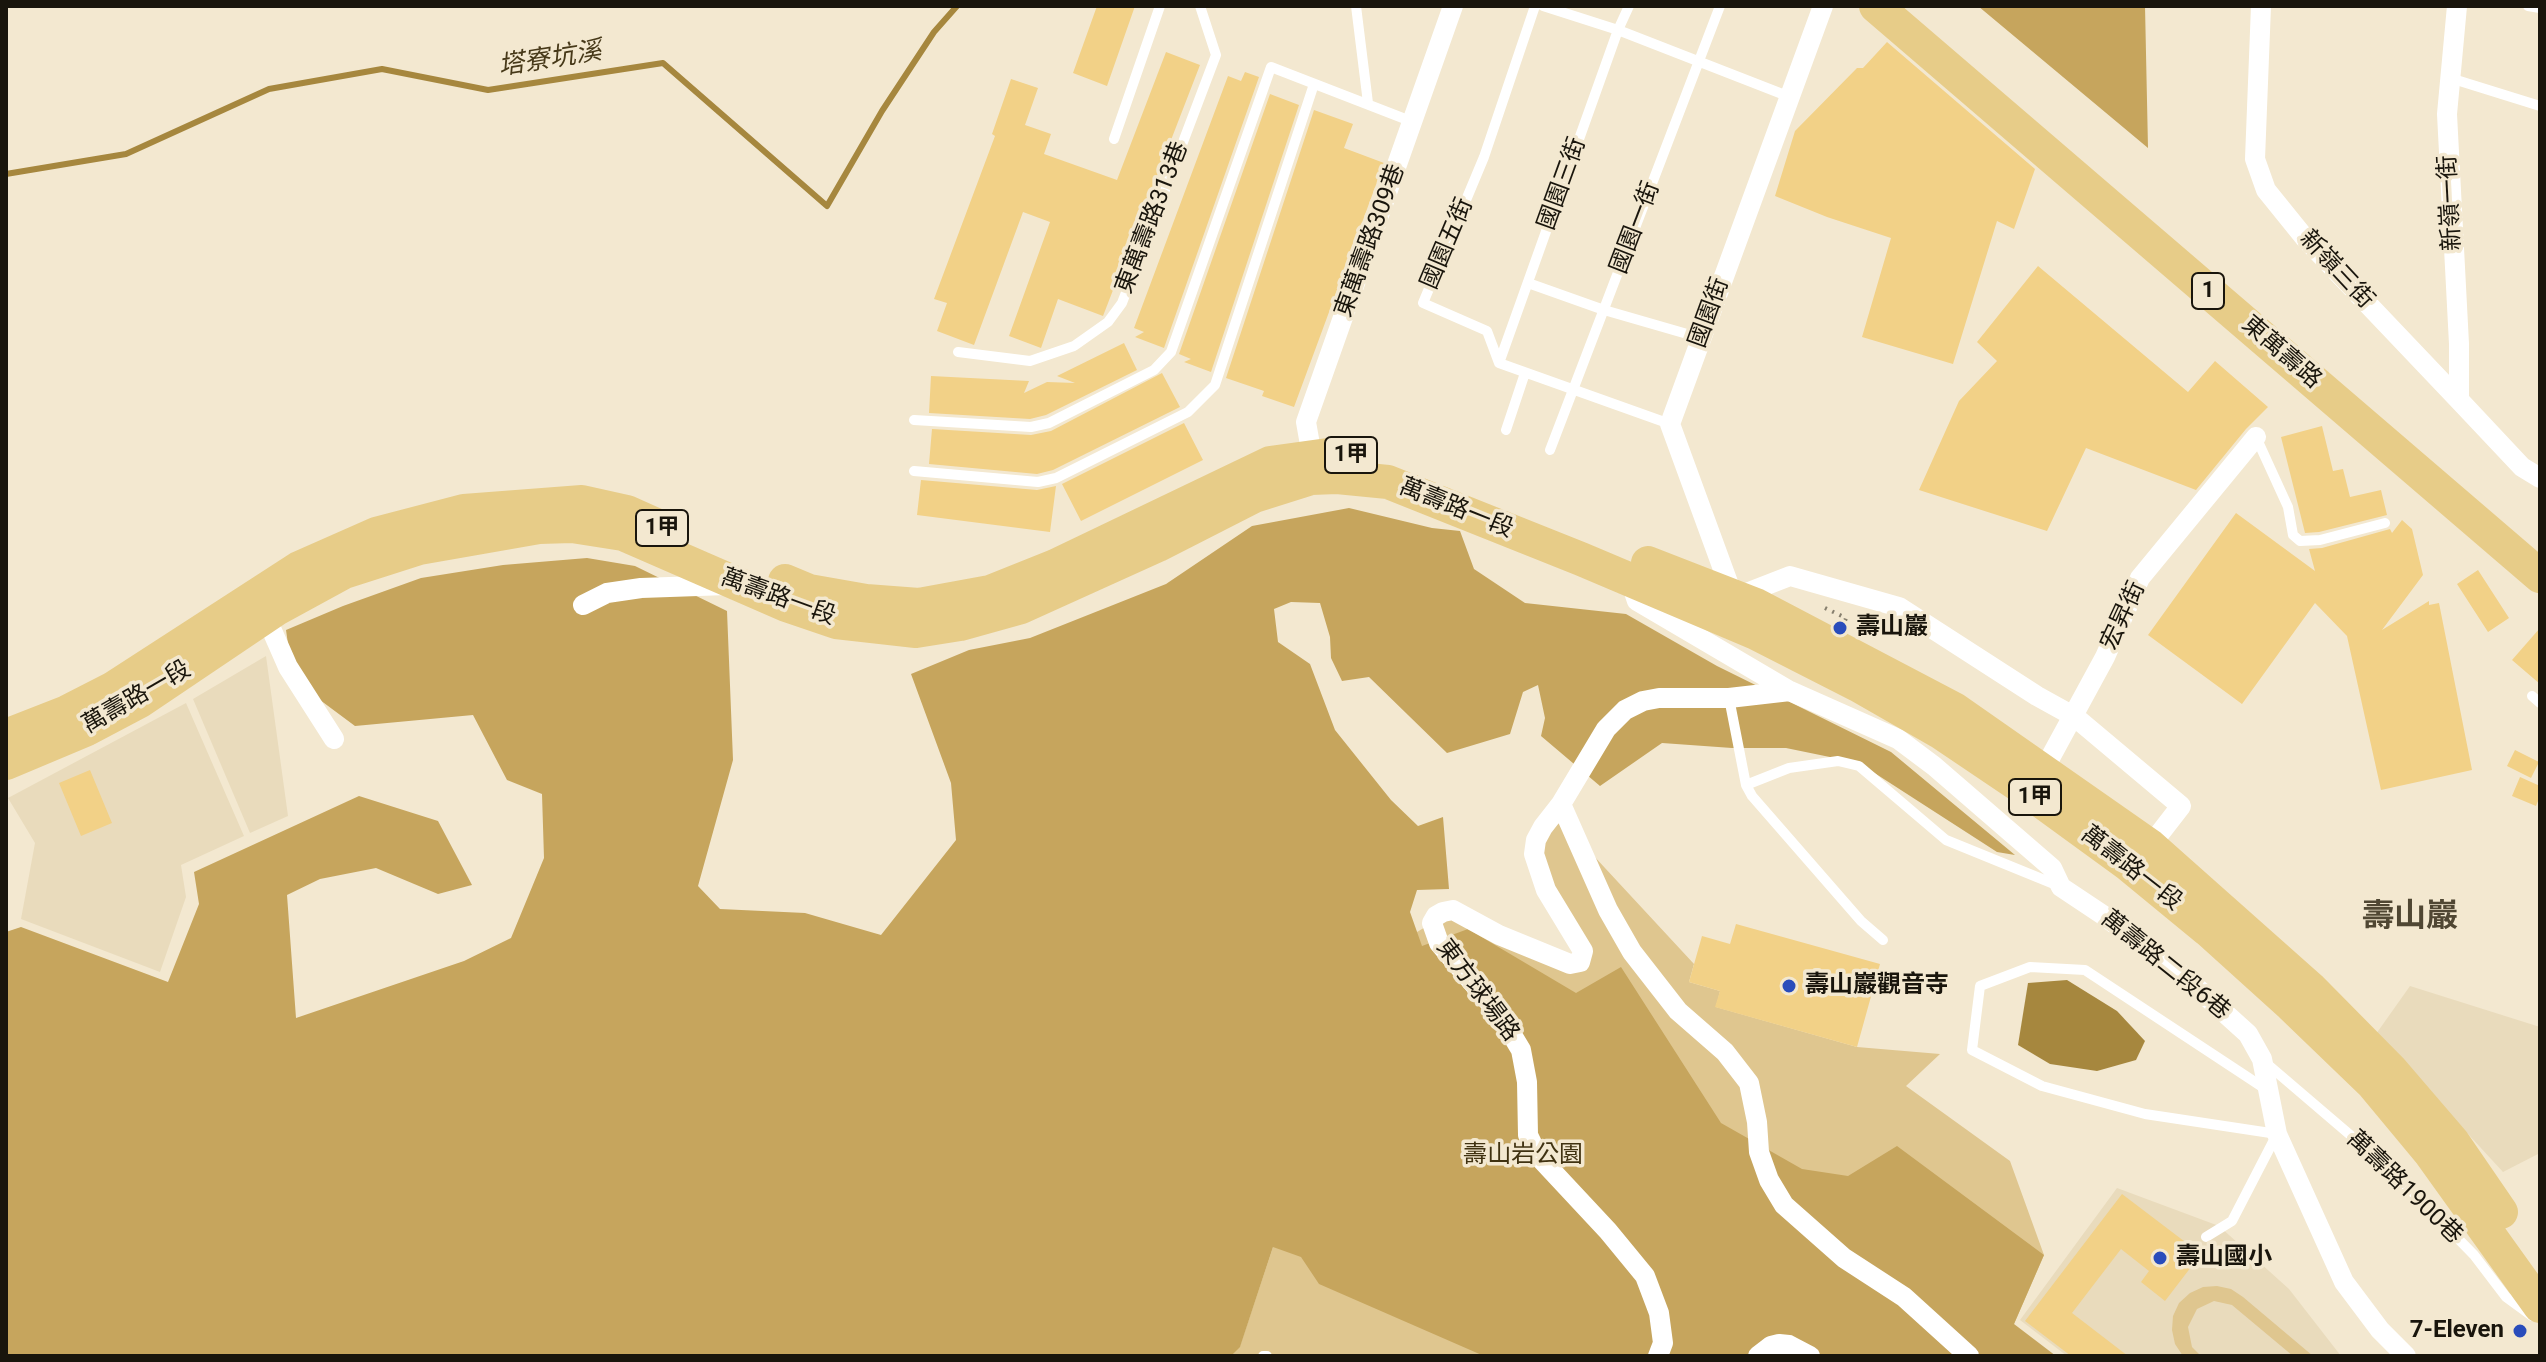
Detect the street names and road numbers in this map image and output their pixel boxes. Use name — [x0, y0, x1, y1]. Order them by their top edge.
street label: 國園三街 — [1533, 134, 1593, 234]
street label: 東萬壽路313巷 — [1111, 138, 1195, 298]
street label: 新嶺一街 — [2434, 154, 2468, 252]
street label: 東萬壽路309巷 — [1330, 161, 1412, 321]
street label: 國園一街 — [1605, 178, 1667, 278]
street label: 國園五街 — [1416, 194, 1480, 294]
street label: 新嶺三街 — [2293, 225, 2379, 315]
road number: 1 — [2192, 273, 2224, 309]
street label: 國園街 — [1684, 274, 1736, 352]
street label: 東萬壽路 — [2235, 311, 2327, 395]
road number: 1甲 — [1325, 437, 1377, 473]
street label: 萬壽路一段 — [1395, 473, 1517, 545]
road number: 1甲 — [636, 510, 688, 546]
street label: 萬壽路一段 — [717, 564, 839, 632]
street label: 宏昇街 — [2096, 577, 2152, 655]
street label: 萬壽路一段 — [78, 656, 196, 740]
road number: 1甲 — [2009, 779, 2061, 815]
street label: 萬壽路一段 — [2075, 821, 2187, 917]
street label: 萬壽路二段6巷 — [2095, 905, 2235, 1027]
street label: 東方球場路 — [1429, 934, 1525, 1048]
street label: 萬壽路1900巷 — [2340, 1126, 2468, 1250]

